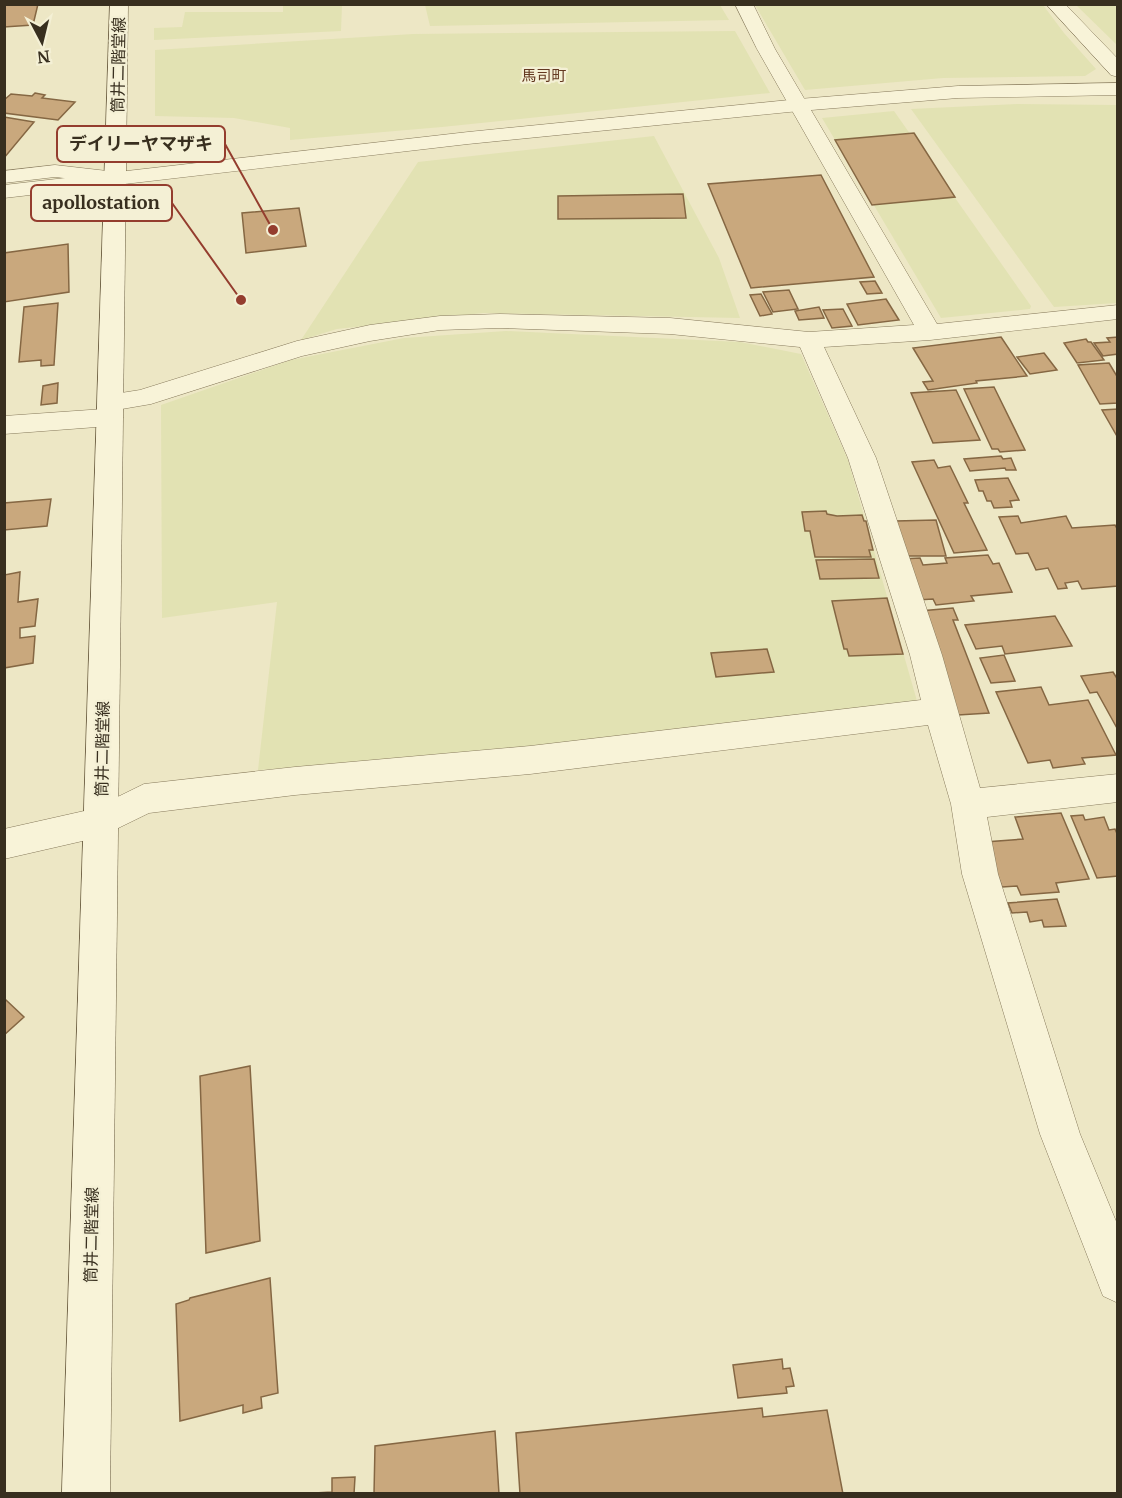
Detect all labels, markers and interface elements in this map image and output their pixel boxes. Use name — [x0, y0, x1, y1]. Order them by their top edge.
north arrow — [12, 12, 72, 72]
street label: 筒井二階堂線 — [107, 17, 129, 113]
text: N — [36, 46, 51, 68]
district label: 馬司町 — [521, 66, 567, 85]
callout: デイリーヤマザキ — [57, 126, 225, 162]
text: デイリーヤマザキ — [69, 132, 213, 155]
callout: apollostation — [31, 185, 172, 221]
text: apollostation — [42, 191, 160, 214]
street label: 筒井二階堂線 — [91, 701, 113, 797]
street label: 筒井二階堂線 — [80, 1187, 102, 1283]

